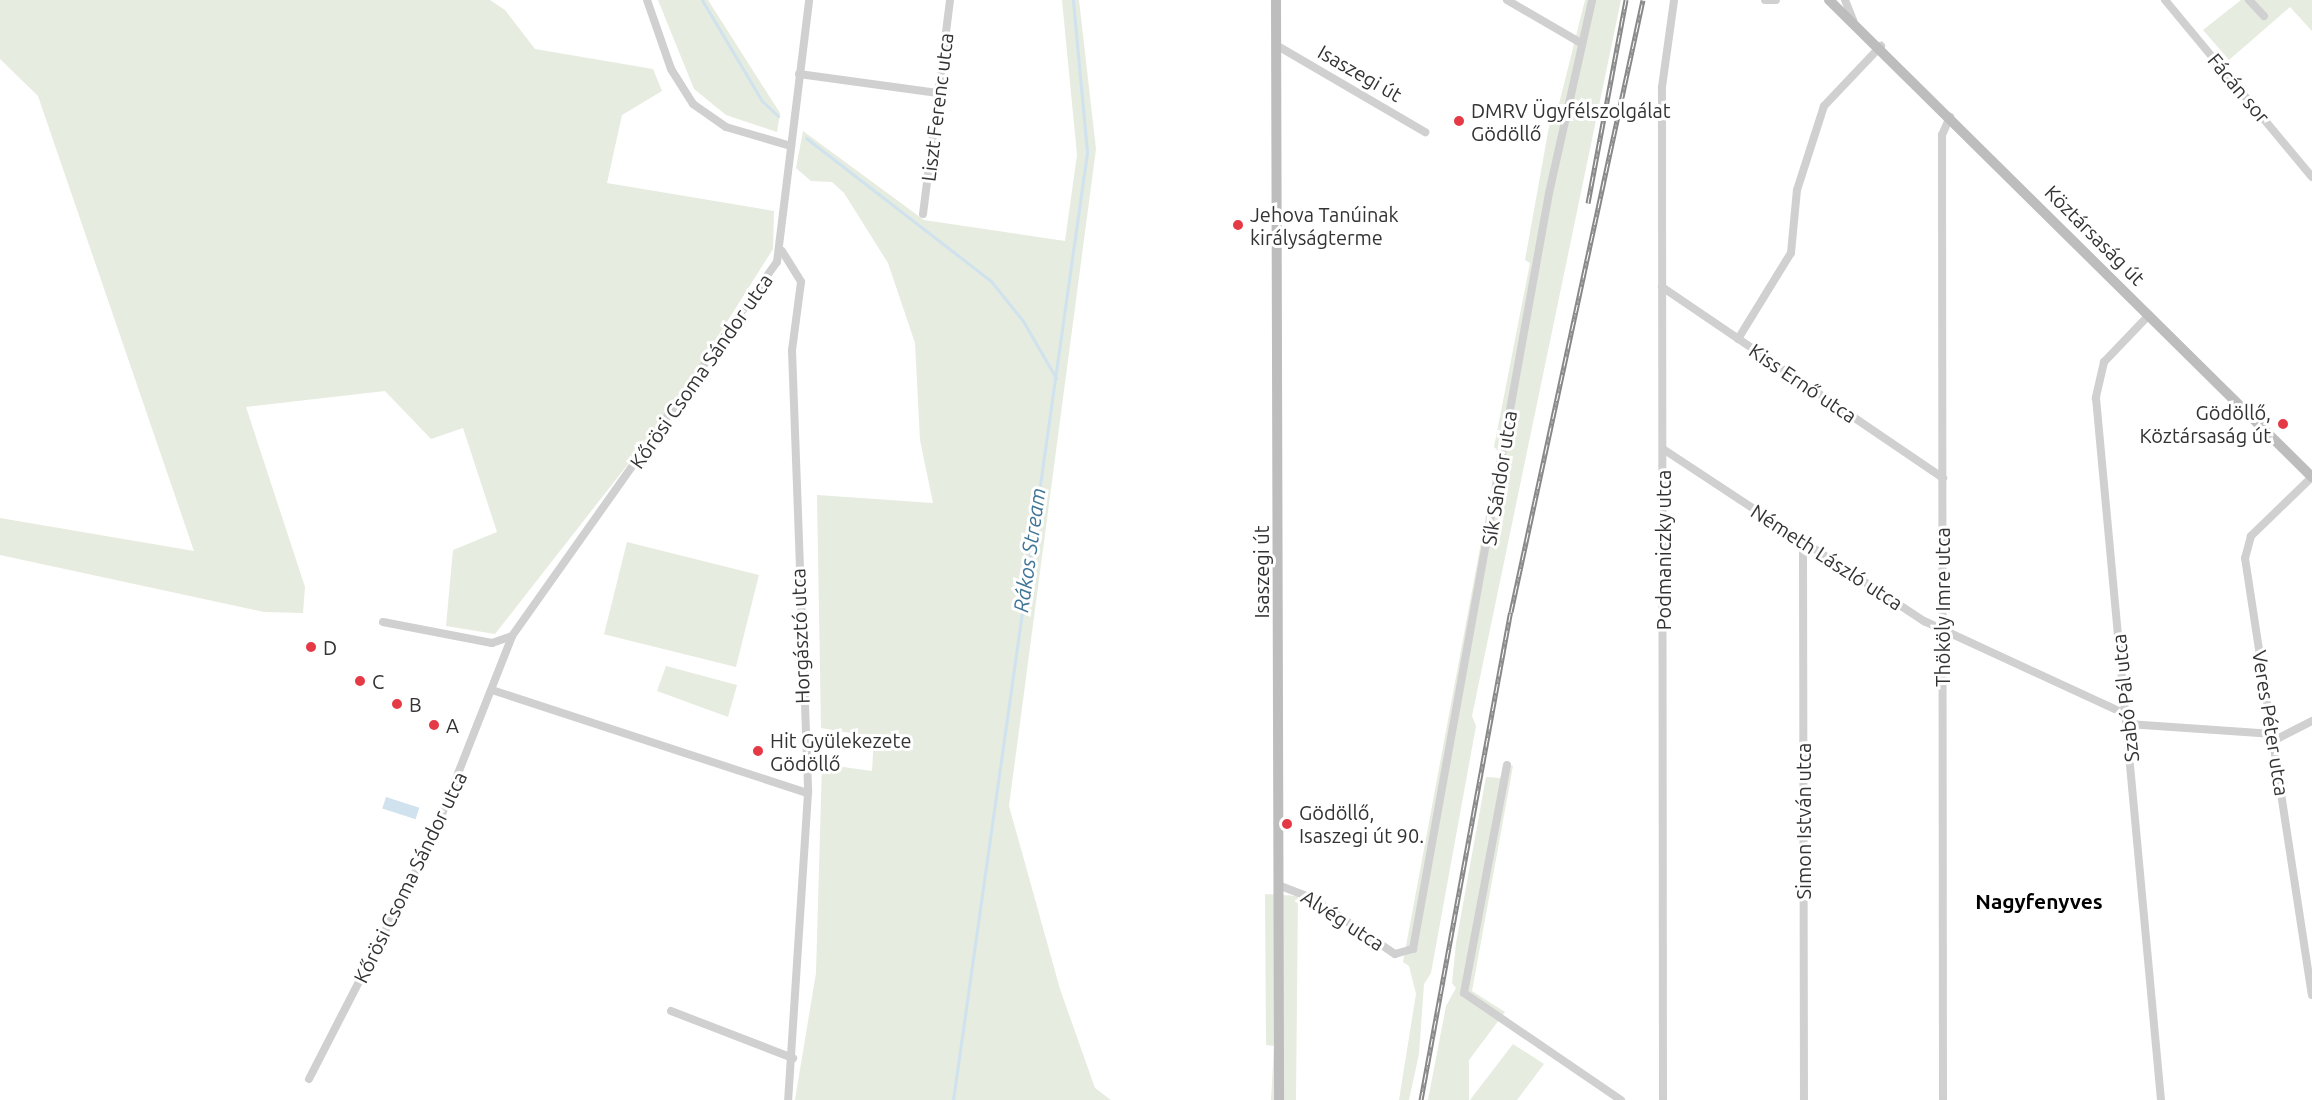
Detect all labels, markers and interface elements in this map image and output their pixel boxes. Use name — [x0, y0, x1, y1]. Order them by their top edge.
street label: Liszt Ferenc utca — [916, 31, 958, 183]
street label: Isaszegi út — [1314, 39, 1406, 107]
street label: Fácán sor — [2203, 48, 2275, 128]
place label: DMRV Ügyfélszolgálat Gödöllő — [1471, 98, 1671, 145]
marker: DMRV Ügyfélszolgálat Gödöllő — [1452, 114, 1466, 128]
street label: Köztársaság út — [2040, 180, 2150, 290]
place label: Jehova Tanúinak királyságterme — [1250, 202, 1399, 249]
marker: Jehova Tanúinak királyságterme — [1231, 218, 1245, 232]
street label: Kőrösi Csoma Sándor utca — [625, 269, 777, 473]
street label: Kiss Ernő utca — [1745, 338, 1861, 428]
place label: Gödöllő, Köztársaság út — [2139, 400, 2271, 447]
street label: Sík Sándor utca — [1476, 409, 1522, 547]
marker: Gödöllő, Köztársaság út — [2276, 417, 2290, 431]
street label: Podmaniczky utca — [1651, 470, 1675, 630]
water label: Rákos Stream — [1008, 486, 1050, 614]
street label: Németh László utca — [1747, 499, 1907, 615]
street label: Isaszegi út — [1249, 525, 1273, 619]
street label: Thököly Imre utca — [1930, 527, 1954, 687]
street label: Horgásztó utca — [786, 568, 814, 704]
street label: Szabó Pál utca — [2106, 633, 2144, 763]
place label: D — [323, 635, 337, 659]
marker: D — [304, 640, 318, 654]
street label: Veres Péter utca — [2248, 648, 2294, 798]
place label: C — [372, 669, 384, 693]
marker: C — [353, 674, 367, 688]
place label: B — [409, 692, 422, 716]
marker: B — [390, 697, 404, 711]
place label: A — [446, 713, 459, 737]
marker: A — [427, 718, 441, 732]
place label: Hit Gyülekezete Gödöllő — [770, 728, 911, 775]
street label: Simon István utca — [1791, 743, 1815, 899]
marker: Hit Gyülekezete Gödöllő — [751, 744, 765, 758]
street label: Kőrösi Csoma Sándor utca — [348, 767, 472, 987]
place label: Gödöllő, Isaszegi út 90. — [1299, 801, 1424, 848]
marker: Gödöllő, Isaszegi út 90. — [1280, 817, 1294, 831]
street label: Alvég utca — [1297, 884, 1389, 956]
district label: Nagyfenyves — [1975, 888, 2103, 914]

